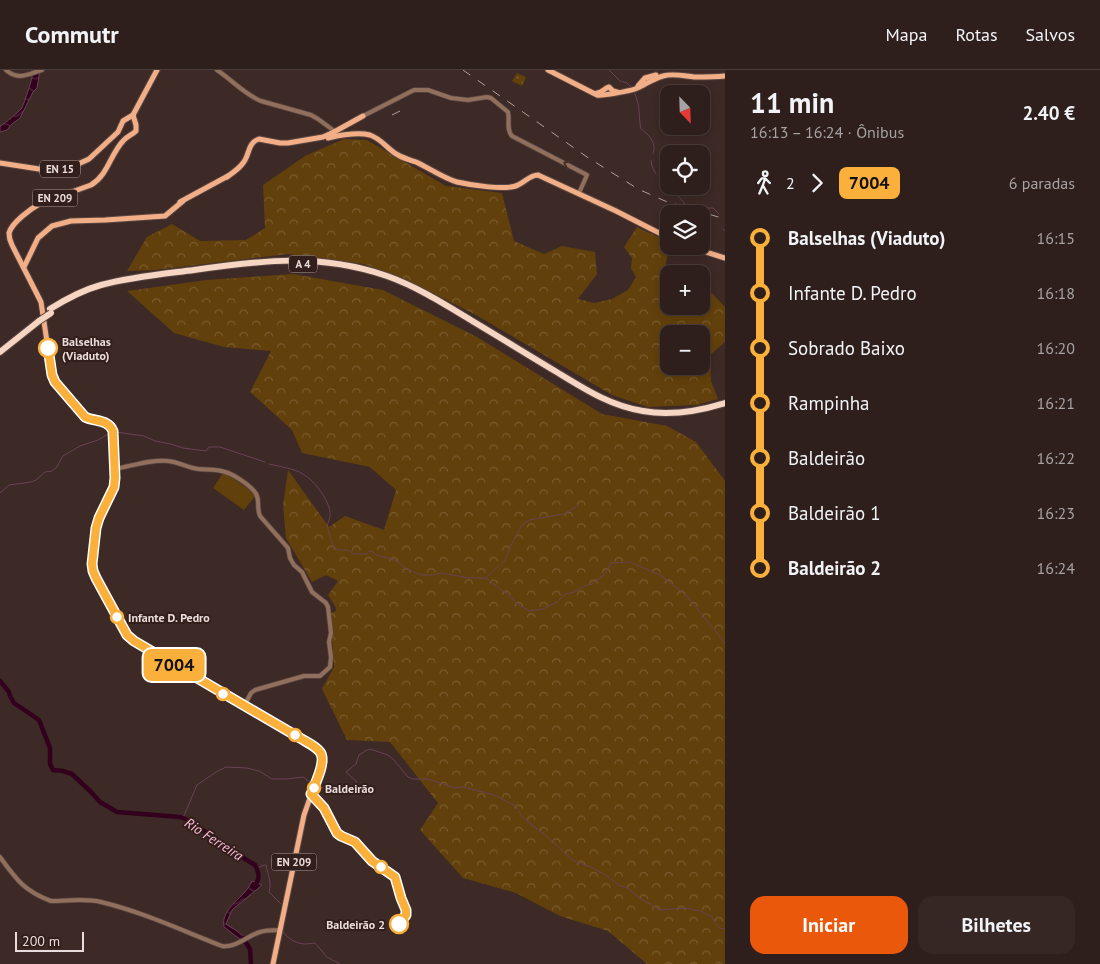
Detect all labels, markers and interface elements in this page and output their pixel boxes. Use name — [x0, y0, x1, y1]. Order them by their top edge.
text: Commutr — [25, 19, 119, 50]
text: Mapa — [886, 23, 927, 46]
text: Rotas — [955, 23, 998, 46]
text: Salvos — [1026, 23, 1075, 46]
text: 11 min — [750, 84, 834, 121]
north arrow — [660, 85, 710, 135]
map controls — [660, 85, 710, 375]
text: 2.40 € — [1022, 101, 1075, 125]
text: 16:13 – 16:24 · Ônibus — [750, 122, 904, 142]
button: locate — [660, 145, 710, 195]
road number: EN 15 — [40, 160, 80, 178]
one-way arrow — [563, 160, 572, 170]
icon: walk — [750, 169, 778, 197]
icon: forward — [803, 169, 831, 197]
text: 7004 — [849, 171, 890, 194]
text: 2 — [786, 173, 795, 193]
text: 6 paradas — [1009, 173, 1075, 193]
road number: EN 209 — [32, 190, 78, 206]
button: layers — [660, 205, 710, 255]
text: Balselhas (Viaduto) — [788, 226, 945, 250]
text: 16:15 — [1037, 228, 1075, 248]
road number: A 4 — [289, 255, 317, 272]
button: + — [660, 265, 710, 315]
text: Infante D. Pedro — [788, 281, 917, 305]
text: 16:18 — [1037, 283, 1075, 303]
button: − — [660, 325, 710, 375]
place label: Balselhas (Viaduto) — [62, 334, 111, 363]
text: Sobrado Baixo — [788, 336, 905, 360]
marker: Balselhas (Viaduto) — [38, 338, 58, 358]
text: 16:20 — [1037, 338, 1075, 358]
text: Rampinha — [788, 391, 870, 415]
text: 16:21 — [1037, 393, 1075, 413]
text: Baldeirão — [788, 446, 865, 470]
text: 16:22 — [1037, 448, 1075, 468]
text: Baldeirão 1 — [788, 501, 881, 525]
text: 16:23 — [1037, 503, 1075, 523]
text: Baldeirão 2 — [788, 556, 881, 580]
text: 16:24 — [1037, 558, 1075, 578]
marker: Infante D. Pedro — [110, 610, 124, 624]
place label: Infante D. Pedro — [128, 610, 210, 625]
line badge: 7004 — [139, 649, 209, 681]
text: 7004 — [154, 653, 194, 676]
unlabelled marker — [216, 687, 230, 701]
unlabelled marker — [288, 728, 302, 742]
marker: Baldeirão — [307, 781, 321, 795]
place label: Baldeirão — [325, 781, 375, 796]
water label: Rio Ferreira — [181, 813, 247, 865]
road number: EN 209 — [272, 854, 316, 870]
unlabelled marker — [374, 860, 388, 874]
button: Iniciar — [750, 896, 908, 954]
button: Bilhetes — [918, 896, 1075, 954]
marker: Baldeirão 2 — [389, 914, 409, 934]
place label: Baldeirão 2 — [326, 917, 385, 932]
scale bar — [15, 929, 84, 952]
text: 200 m — [22, 932, 60, 950]

